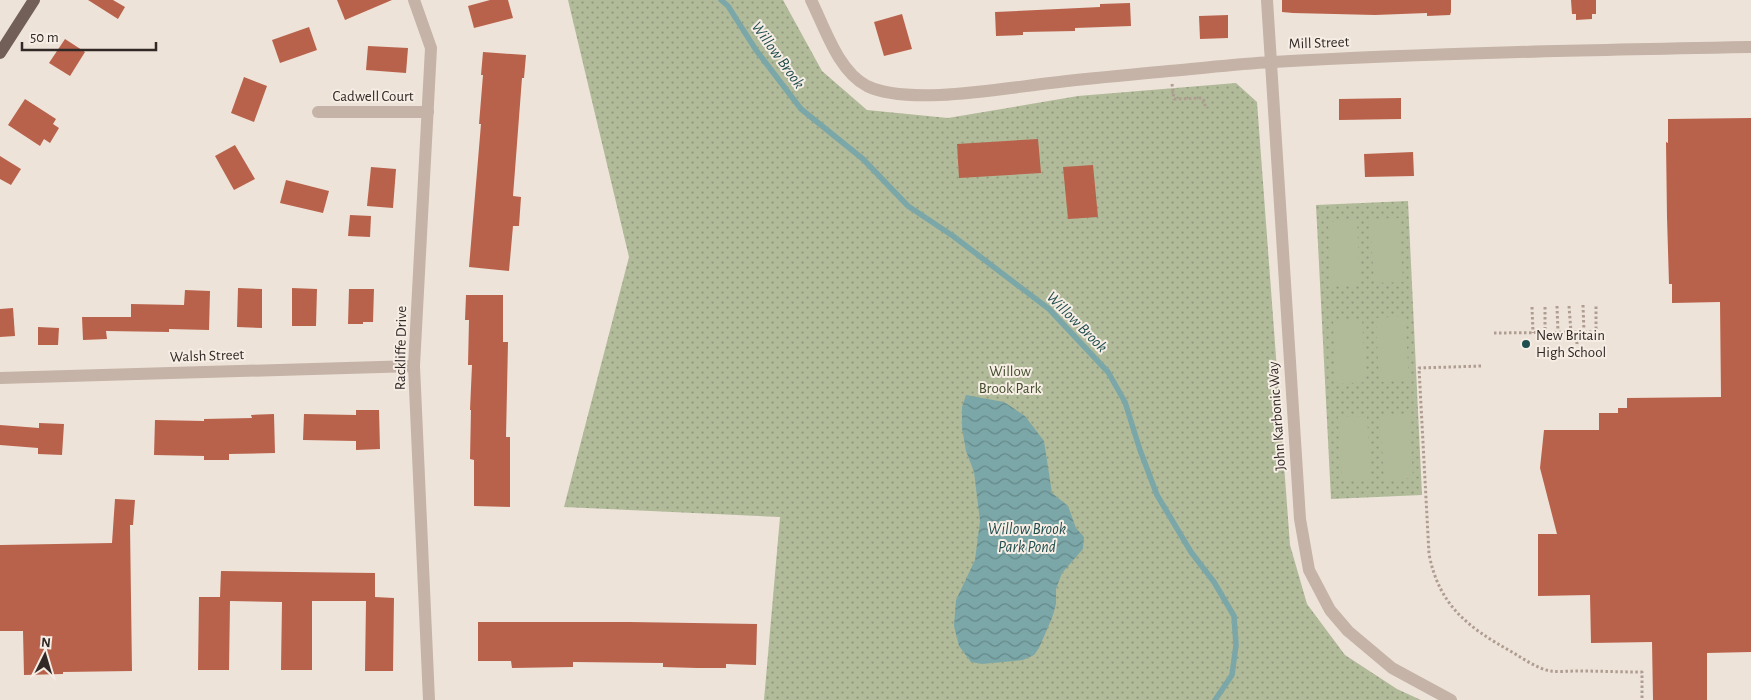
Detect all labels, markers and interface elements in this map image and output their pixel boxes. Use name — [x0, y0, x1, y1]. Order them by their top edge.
water label: Willow Brook — [748, 19, 808, 91]
scale bar — [22, 20, 156, 52]
text: 50 m — [30, 30, 59, 45]
street label: Mill Street — [1288, 34, 1350, 52]
street label: Cadwell Court — [332, 89, 414, 104]
water label: Willow Brook — [1044, 289, 1110, 355]
street label: Rackliffe Drive — [393, 306, 409, 390]
place label: New Britain High School — [1536, 328, 1606, 360]
marker: New Britain High School — [1520, 338, 1532, 350]
street label: Walsh Street — [170, 347, 245, 365]
street label: John Karbonic Way — [1266, 360, 1288, 471]
park label: Willow Brook Park — [979, 364, 1041, 396]
water label: Willow Brook Park Pond — [988, 521, 1066, 555]
north arrow — [20, 630, 70, 680]
text: N — [41, 636, 52, 650]

